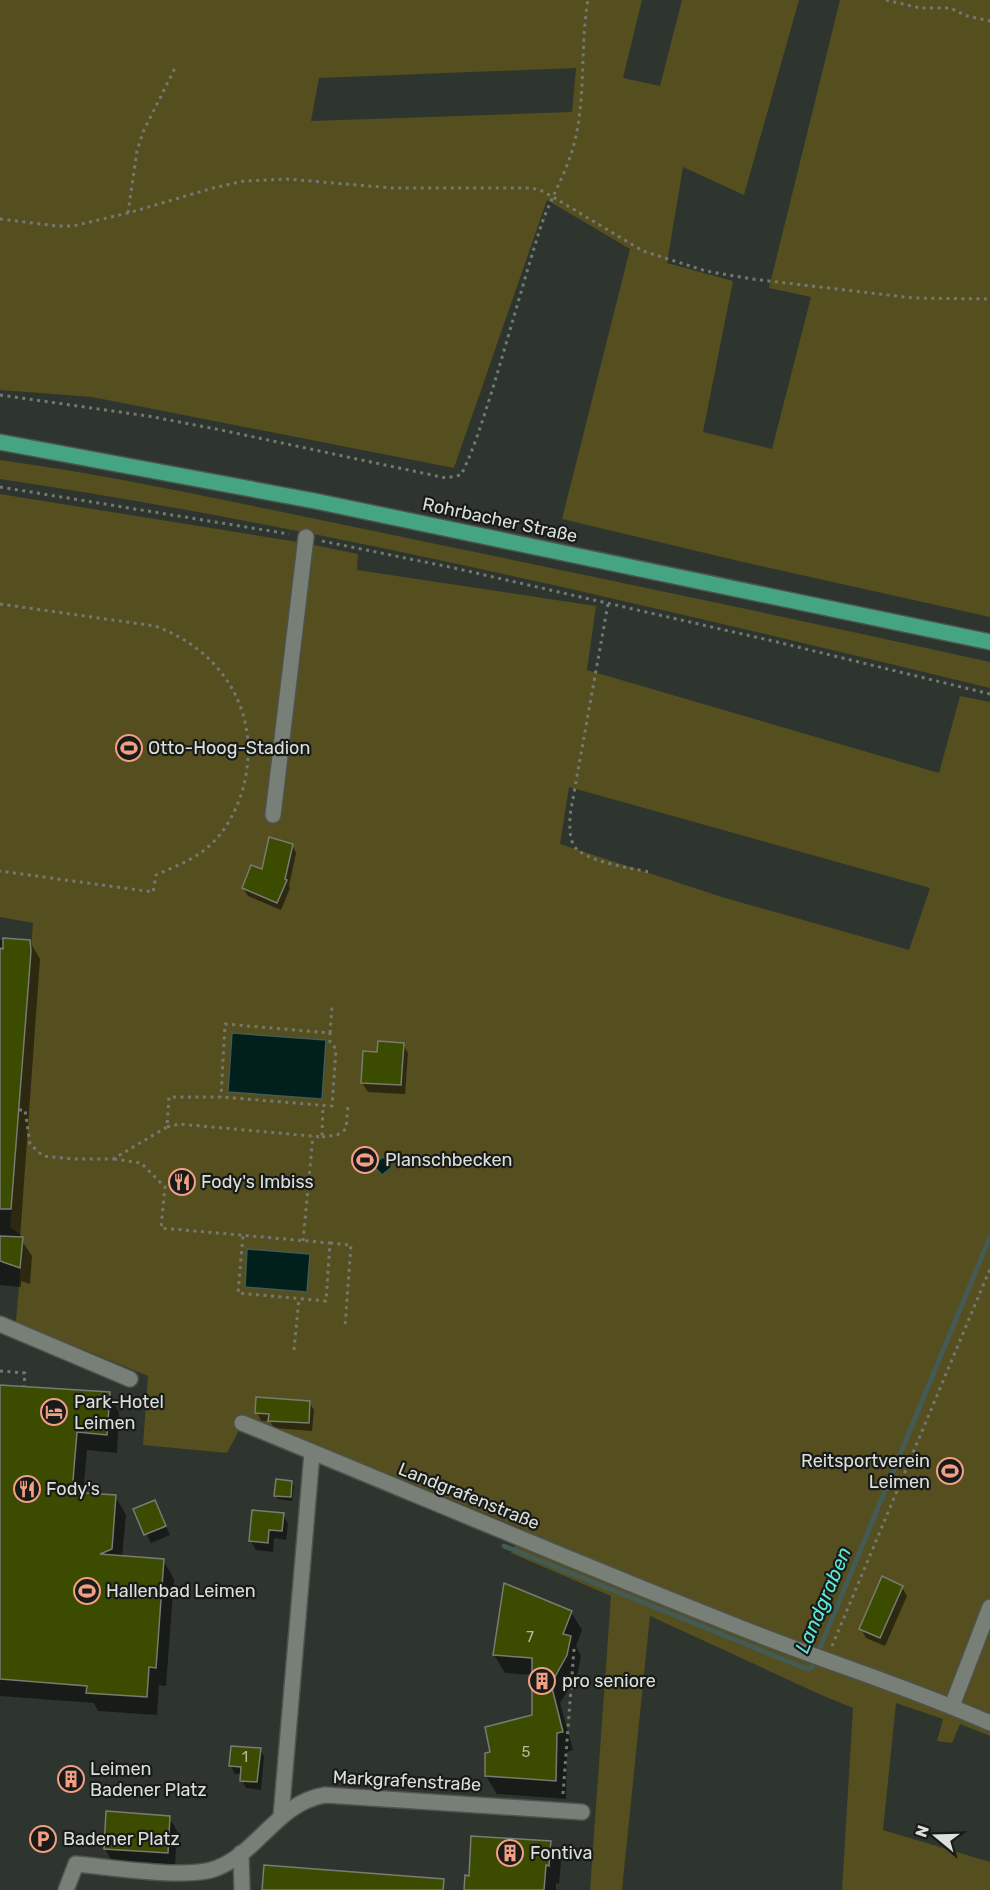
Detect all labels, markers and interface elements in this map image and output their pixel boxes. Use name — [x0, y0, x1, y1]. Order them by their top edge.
street label: Rohrbacher Straße — [421, 493, 579, 547]
sports icon: Otto-Hoog-Stadion — [114, 733, 144, 763]
place label: Otto-Hoog-Stadion — [148, 737, 310, 759]
sports icon: Planschbecken — [350, 1145, 380, 1175]
place label: Planschbecken — [385, 1149, 512, 1171]
restaurant icon: Fody's Imbiss — [167, 1167, 197, 1197]
place label: Fody's Imbiss — [201, 1171, 314, 1193]
place label: Park-Hotel Leimen — [74, 1391, 164, 1434]
hotel icon: Park-Hotel Leimen — [39, 1397, 69, 1427]
place label: Reitsportverein Leimen — [801, 1450, 930, 1493]
sports icon: Reitsportverein Leimen — [935, 1456, 965, 1486]
street label: Landgrafenstraße — [395, 1458, 543, 1534]
restaurant icon: Fody's — [12, 1474, 42, 1504]
place label: Fody's — [46, 1478, 100, 1500]
water label: Landgraben — [790, 1543, 856, 1657]
sports icon: Hallenbad Leimen — [72, 1576, 102, 1606]
place label: Hallenbad Leimen — [106, 1580, 256, 1602]
house number: 7 — [526, 1628, 534, 1646]
building icon: pro seniore — [527, 1666, 557, 1696]
place label: pro seniore — [562, 1670, 656, 1692]
house number: 5 — [522, 1743, 531, 1761]
house number: 1 — [242, 1748, 248, 1766]
place label: Leimen Badener Platz — [90, 1758, 207, 1801]
building icon: Leimen Badener Platz — [56, 1764, 86, 1794]
street label: Markgrafenstraße — [332, 1766, 482, 1796]
north arrow — [906, 1806, 966, 1866]
text: N — [911, 1823, 933, 1840]
parking icon: Badener Platz — [28, 1824, 58, 1854]
place label: Badener Platz — [63, 1828, 180, 1850]
building icon: Fontiva — [495, 1838, 525, 1868]
place label: Fontiva — [530, 1842, 592, 1864]

